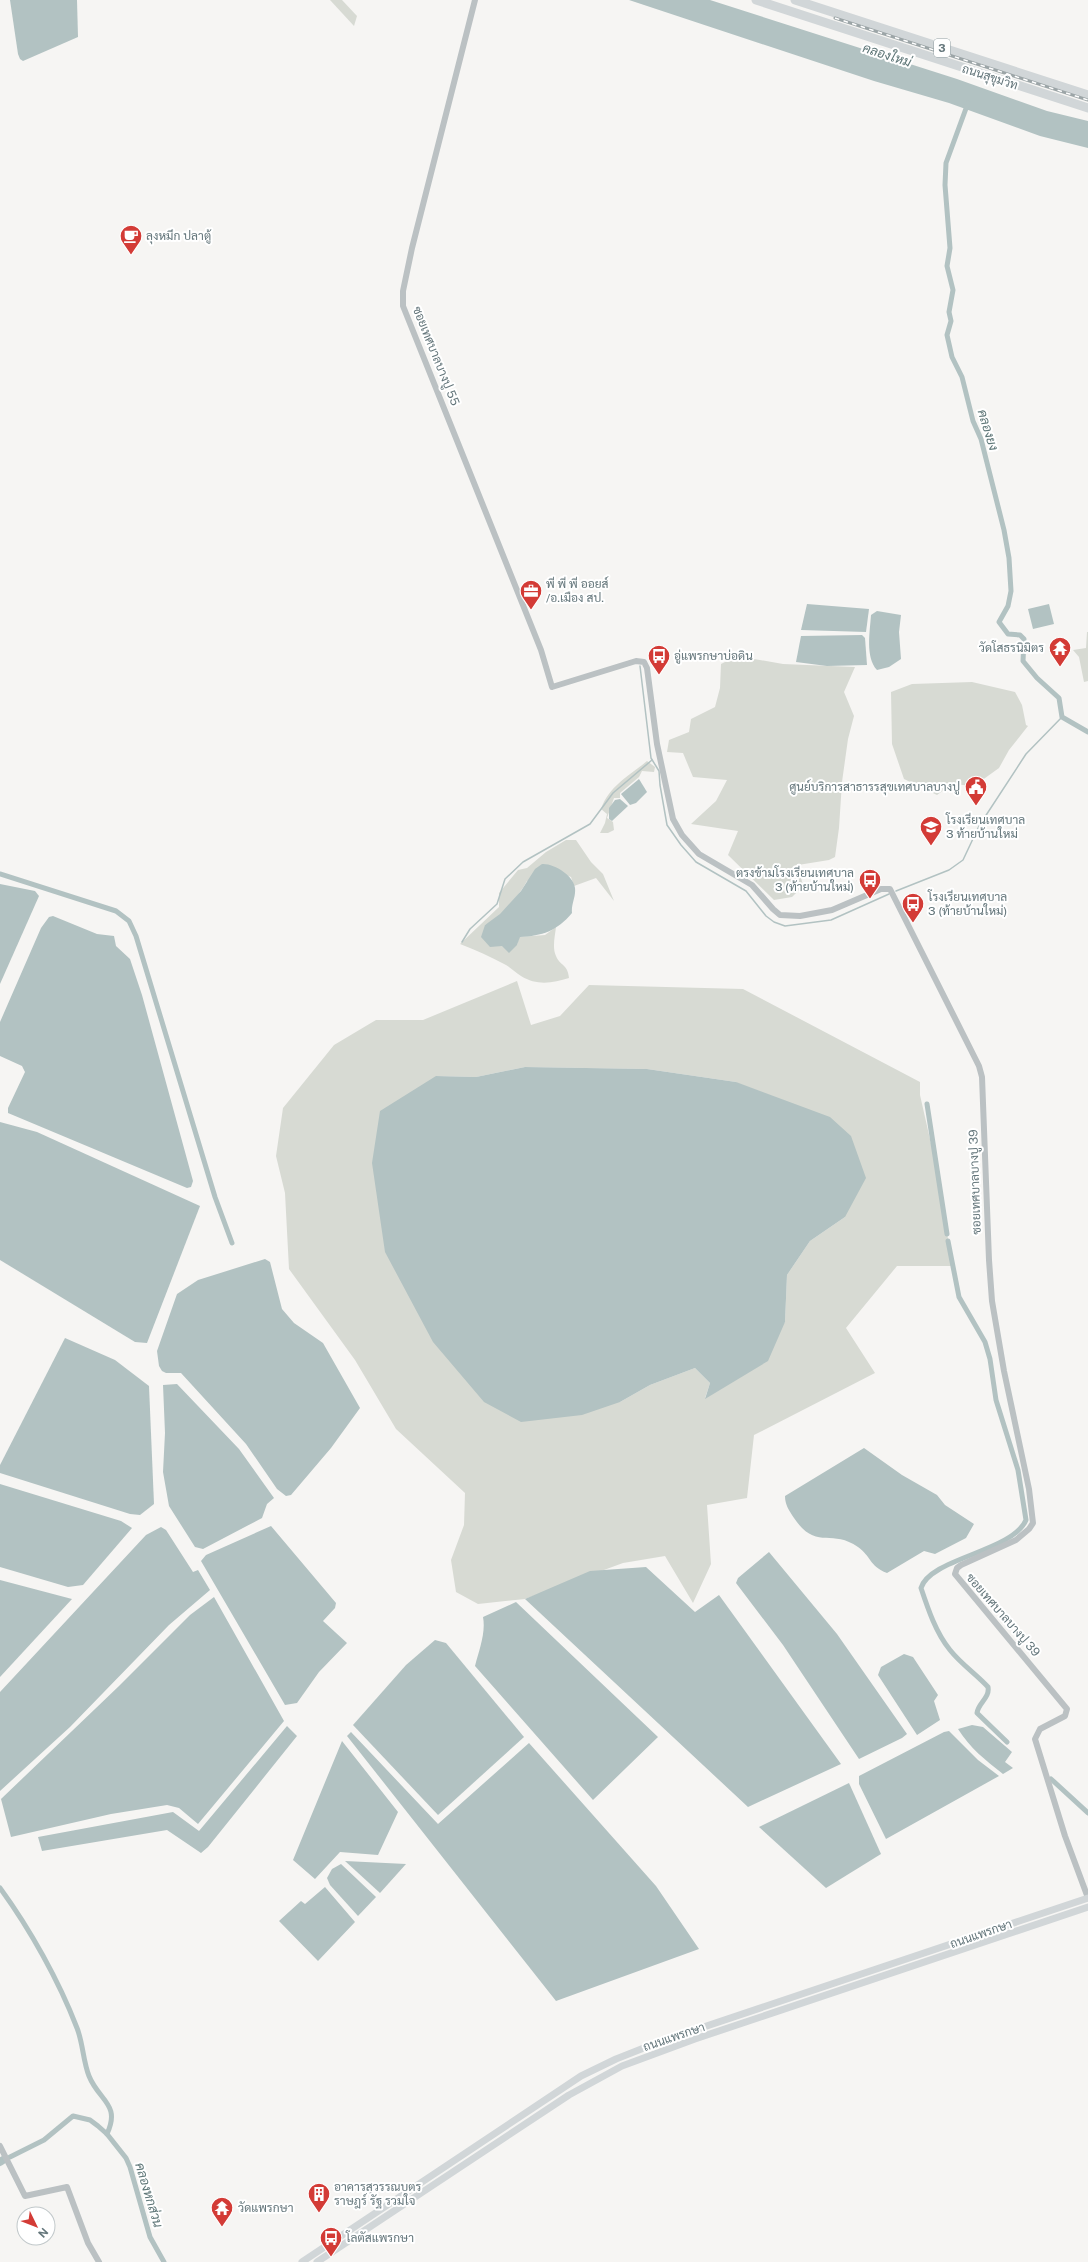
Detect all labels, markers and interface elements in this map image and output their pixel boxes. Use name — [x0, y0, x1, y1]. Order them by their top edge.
water label: คลองใหม่ — [861, 39, 914, 70]
road number: 3 — [934, 39, 950, 57]
street label: ถนนสุขุมวิท — [960, 61, 1020, 94]
cafe icon: ลุงหมึก ปลาตู้ — [118, 223, 144, 256]
place label: ลุงหมึก ปลาตู้ — [146, 229, 212, 245]
street label: ซอยเทศบาลบางปู 55 — [409, 304, 462, 408]
water label: คลองยง — [975, 408, 1001, 452]
place label: พี พี พี ออยส์ /อ.เมือง สป. — [546, 576, 609, 605]
office icon: พี พี พี ออยส์ /อ.เมือง สป. — [518, 578, 544, 611]
temple icon: วัดโสธรนิมิตร — [1047, 635, 1073, 668]
place label: วัดโสธรนิมิตร — [979, 640, 1044, 655]
bus stop icon: อู่แพรกษาบ่อดิน — [646, 643, 672, 676]
place label: อู่แพรกษาบ่อดิน — [674, 649, 753, 664]
public building icon: ศูนย์บริการสาธารรสุขเทศบาลบางปู — [963, 774, 989, 807]
place label: ศูนย์บริการสาธารรสุขเทศบาลบางปู — [789, 779, 960, 796]
place label: โรงเรียนเทศบาล 3 ท้ายบ้านใหม่ — [945, 812, 1025, 841]
school or university icon: โรงเรียนเทศบาล 3 ท้ายบ้านใหม่ — [918, 814, 944, 847]
place label: ตรงข้ามโรงเรียนเทศบาล 3 (ท้ายบ้านใหม่) — [736, 865, 854, 894]
bus stop icon: ตรงข้ามโรงเรียนเทศบาล 3 (ท้ายบ้านใหม่) — [857, 867, 883, 900]
place label: โรงเรียนเทศบาล 3 (ท้ายบ้านใหม่) — [927, 889, 1007, 918]
bus stop icon: โรงเรียนเทศบาล 3 (ท้ายบ้านใหม่) — [900, 891, 926, 924]
street label: ซอยเทศบาลบางปู 39 — [966, 1129, 985, 1235]
street label: ซอยเทศบาลบางปู 39 — [962, 1571, 1043, 1660]
street label: ถนนแพรกษา — [948, 1917, 1014, 1951]
street label: ถนนแพรกษา — [641, 2020, 707, 2054]
water label: คลองหกส่วน — [132, 2161, 166, 2230]
place label: อาคารสุวรรณบุตร ราษฎร์ รัฐ รวมใจ — [334, 2180, 421, 2209]
building icon: อาคารสุวรรณบุตร ราษฎร์ รัฐ รวมใจ — [306, 2181, 332, 2214]
temple icon: วัดแพรกษา — [209, 2195, 235, 2228]
place label: วัดแพรกษา — [238, 2201, 294, 2215]
north arrow — [16, 2206, 56, 2246]
bus stop icon: โลตัสแพรกษา — [318, 2225, 344, 2258]
text: N — [36, 2226, 51, 2240]
place label: โลตัสแพรกษา — [345, 2230, 414, 2245]

